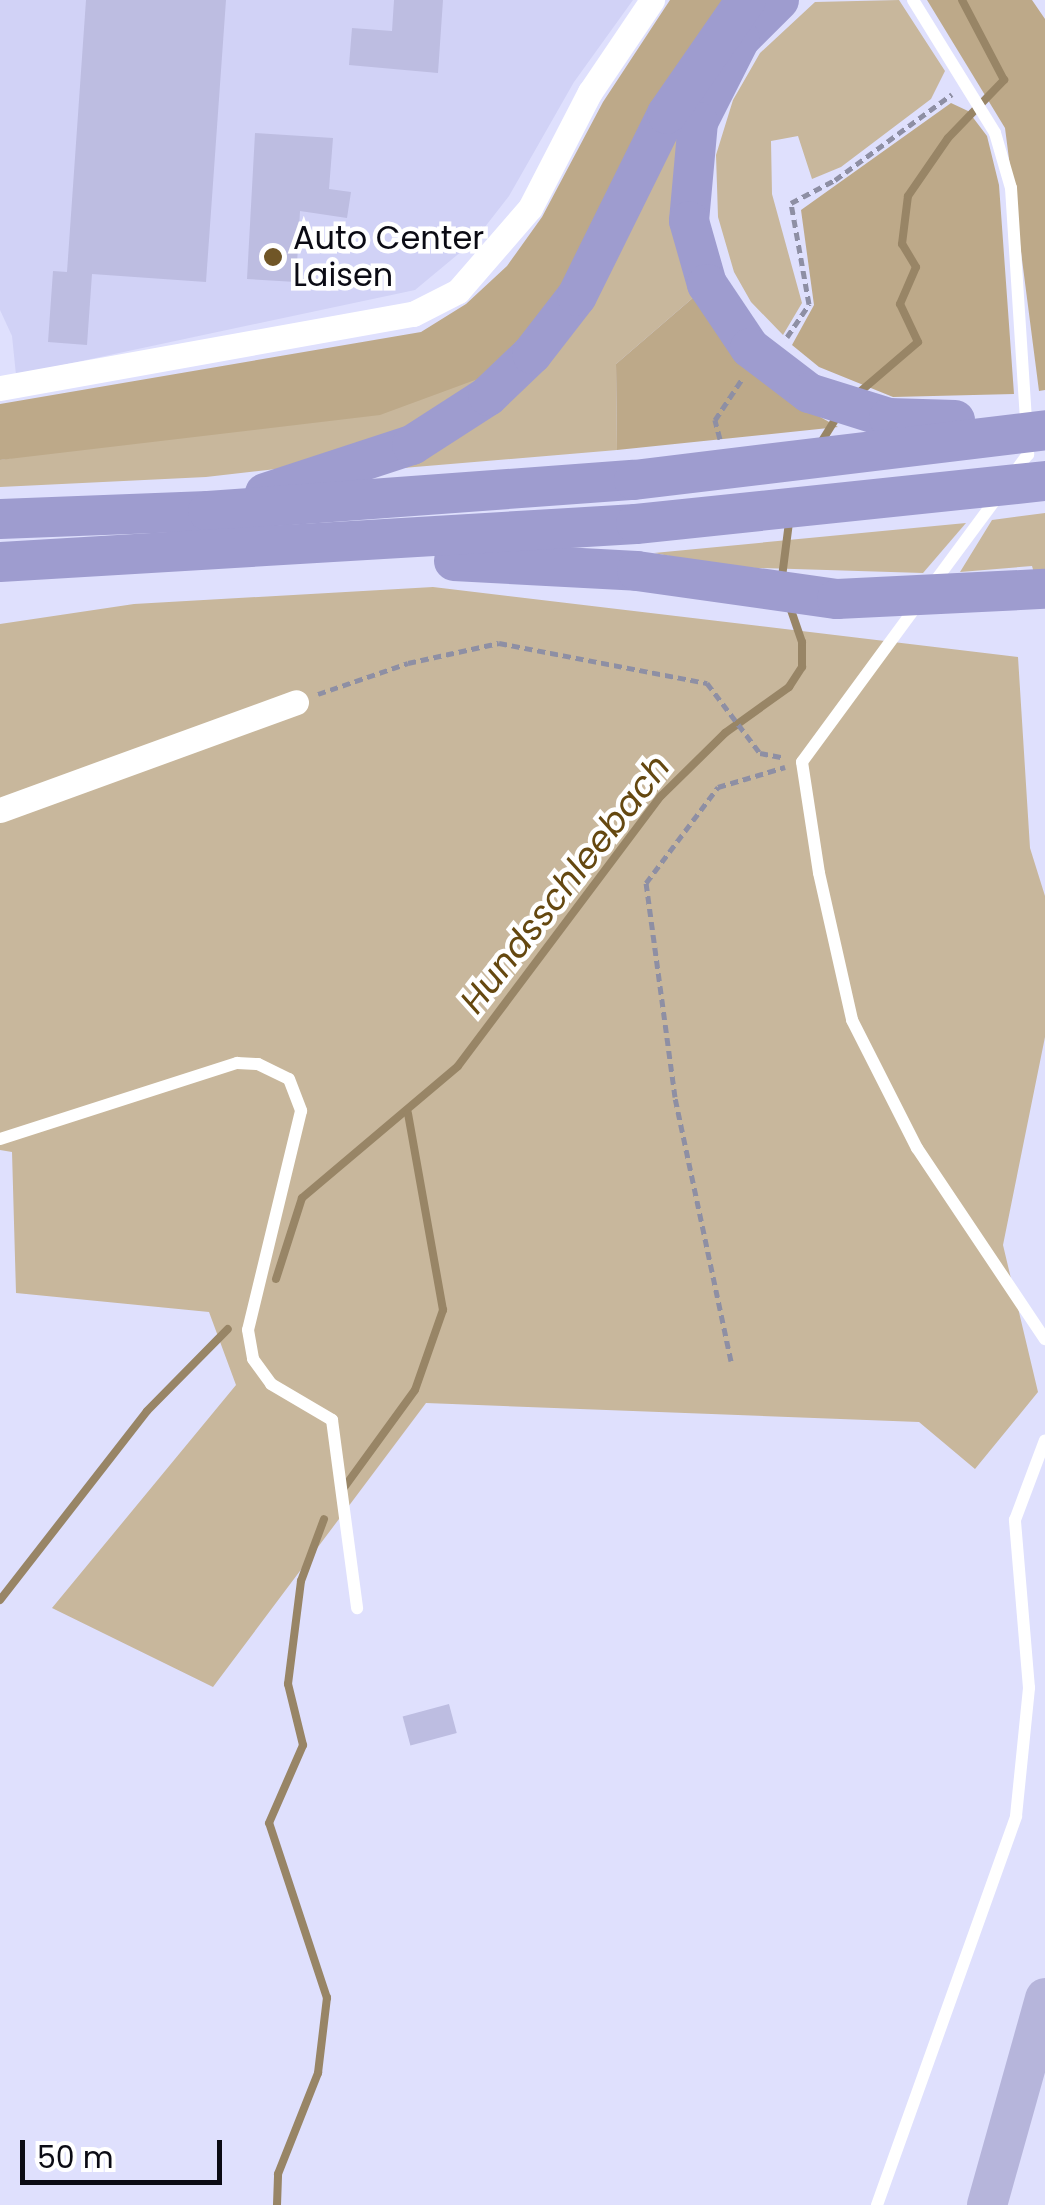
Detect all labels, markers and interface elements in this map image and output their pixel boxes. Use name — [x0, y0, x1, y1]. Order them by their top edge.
place label: Auto Center Laisen — [293, 220, 484, 295]
marker: Auto Center Laisen — [262, 246, 284, 268]
water label: Hundsschleebach — [451, 747, 679, 1021]
scale bar — [25, 2120, 228, 2182]
text: 50 m — [37, 2136, 114, 2179]

